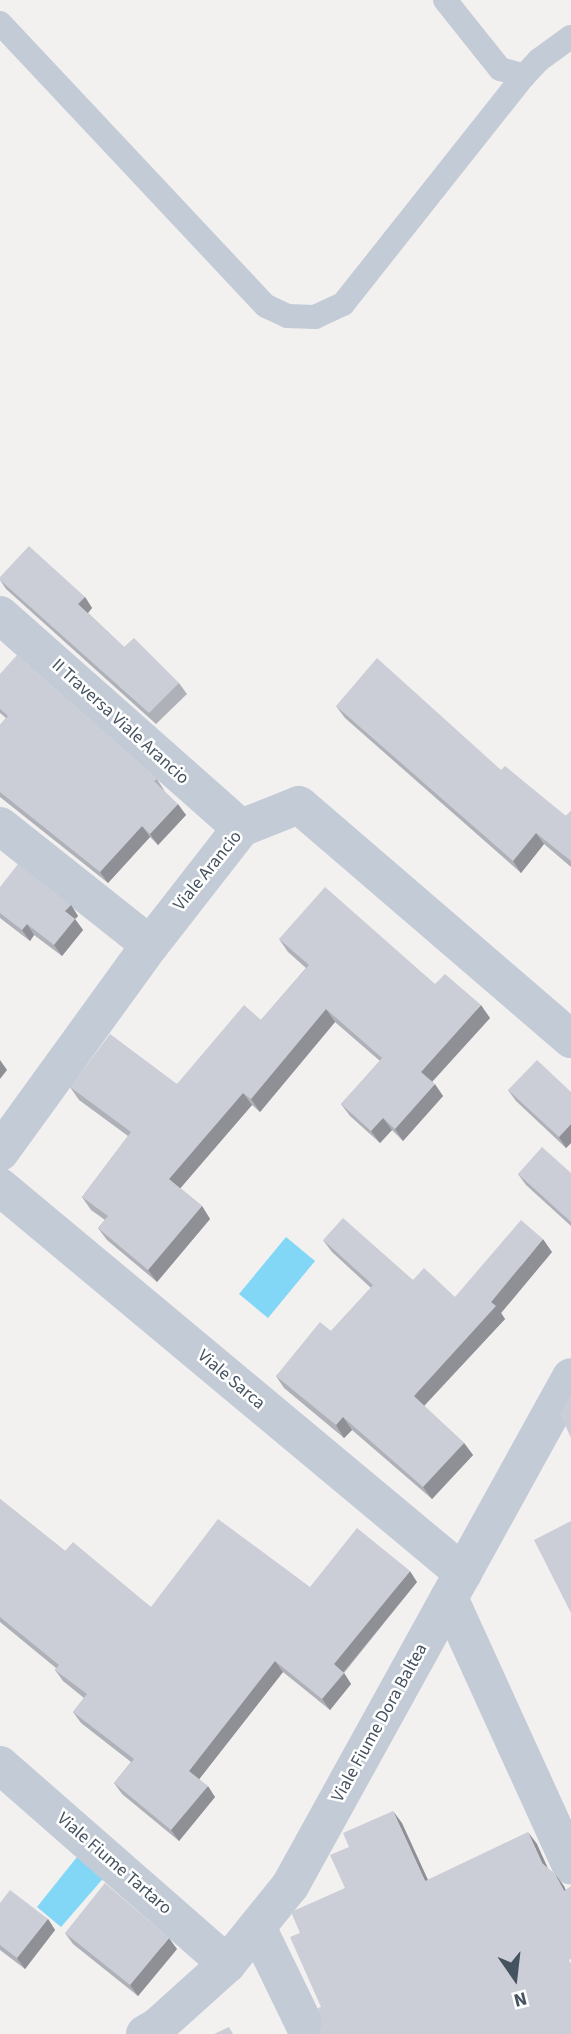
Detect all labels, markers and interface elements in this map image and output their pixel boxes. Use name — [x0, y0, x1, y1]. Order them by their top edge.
street label: II Traversa Viale Arancio — [47, 655, 193, 789]
street label: Viale Arancio — [169, 827, 247, 915]
street label: Viale Sarca — [193, 1345, 269, 1415]
street label: Viale Fiume Dora Baltea — [328, 1640, 432, 1806]
street label: Viale Fiume Tartaro — [52, 1808, 176, 1920]
north arrow — [480, 1943, 550, 2013]
text: N — [511, 1984, 530, 2013]

